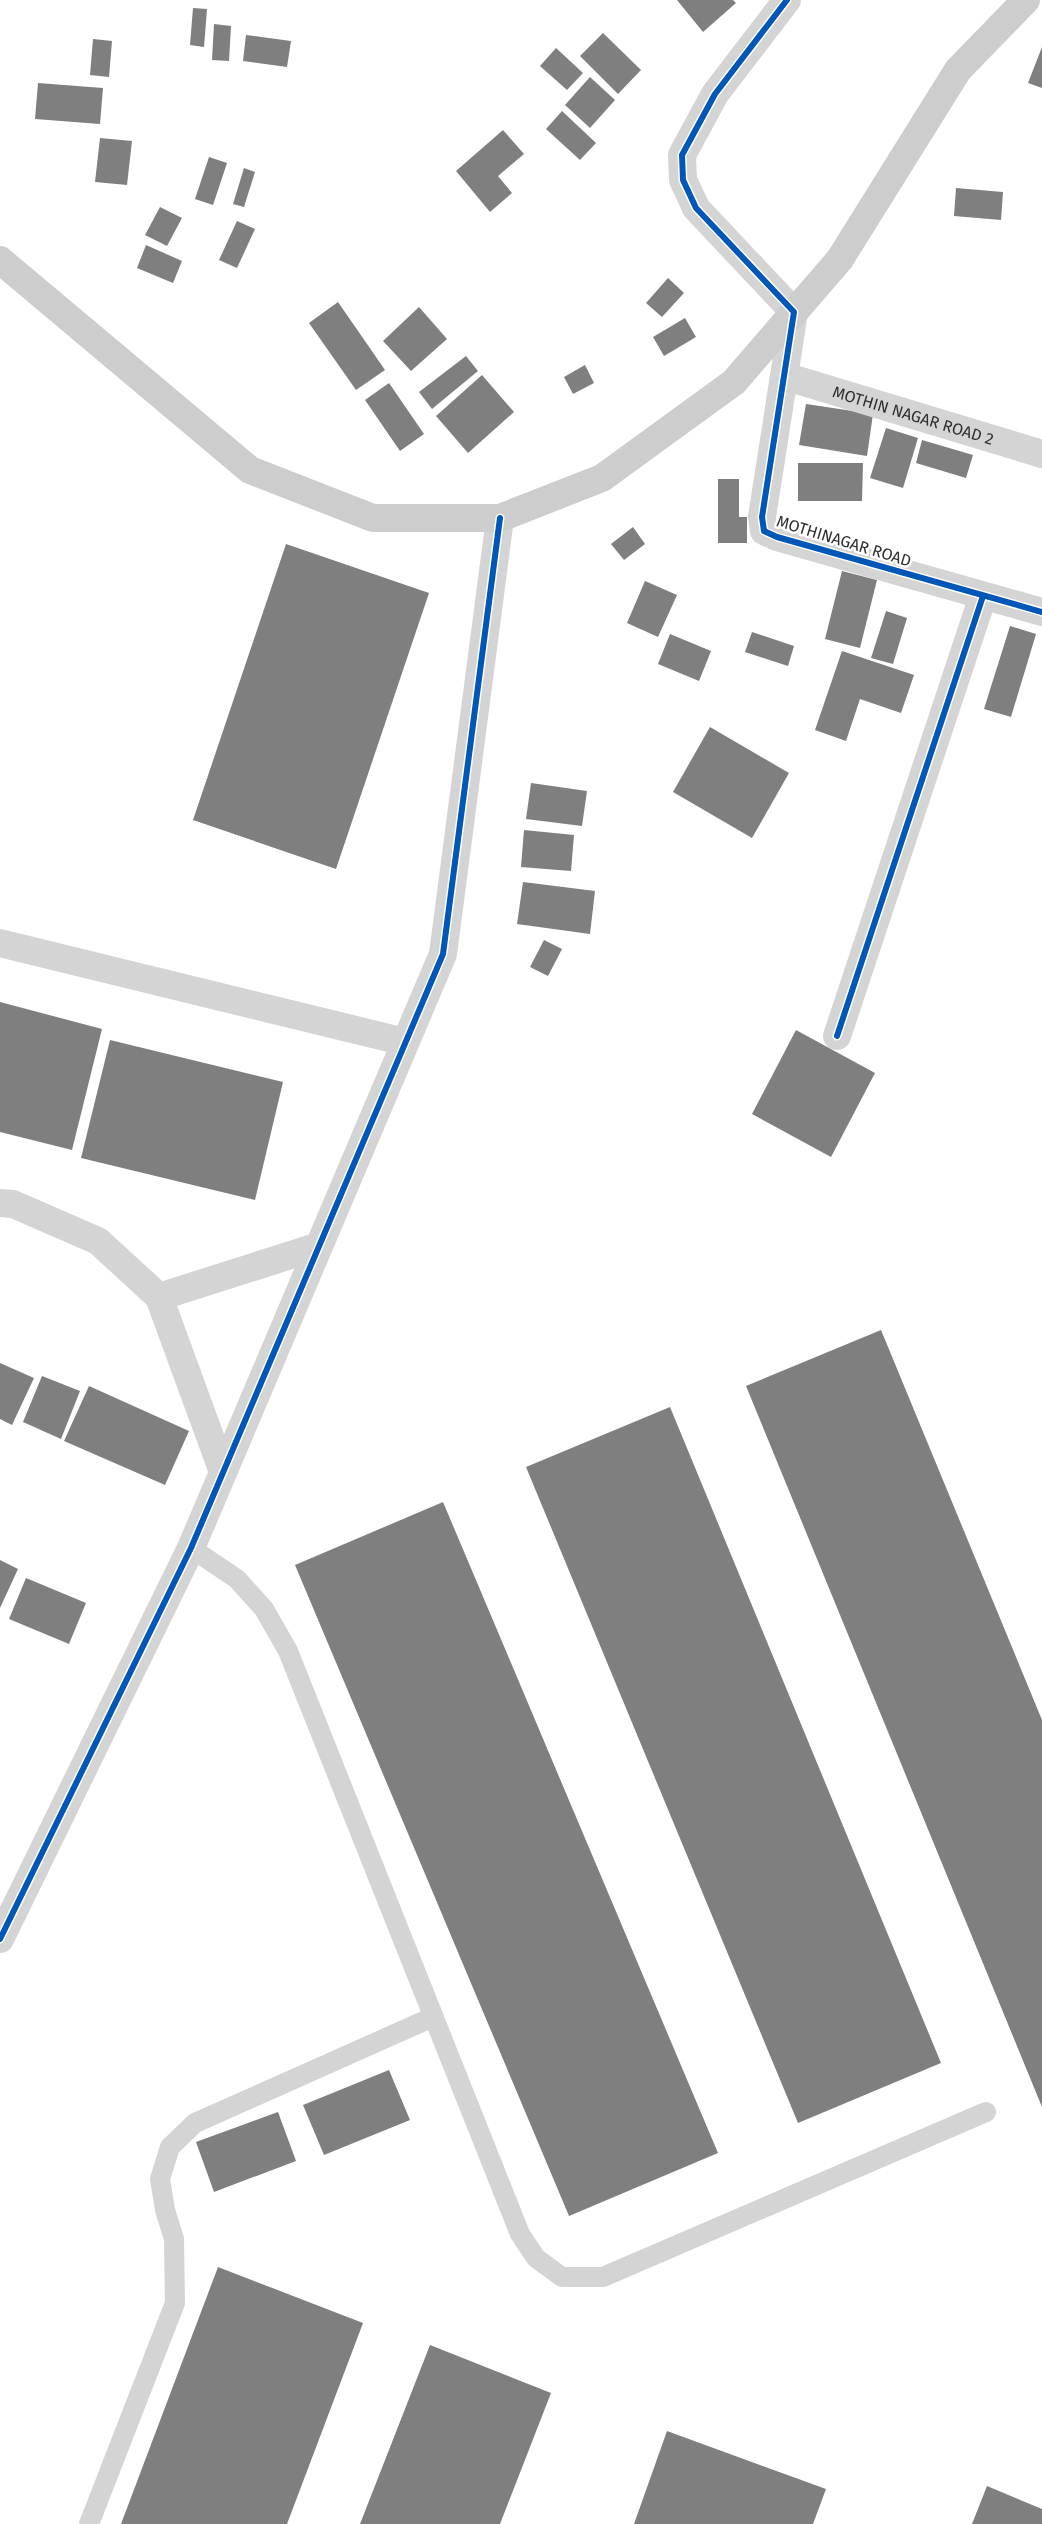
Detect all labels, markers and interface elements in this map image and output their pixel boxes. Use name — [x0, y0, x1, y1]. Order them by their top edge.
street label: MOTHIN NAGAR ROAD 2 — [830, 382, 996, 448]
street label: MOTHINAGAR ROAD — [774, 511, 914, 571]

